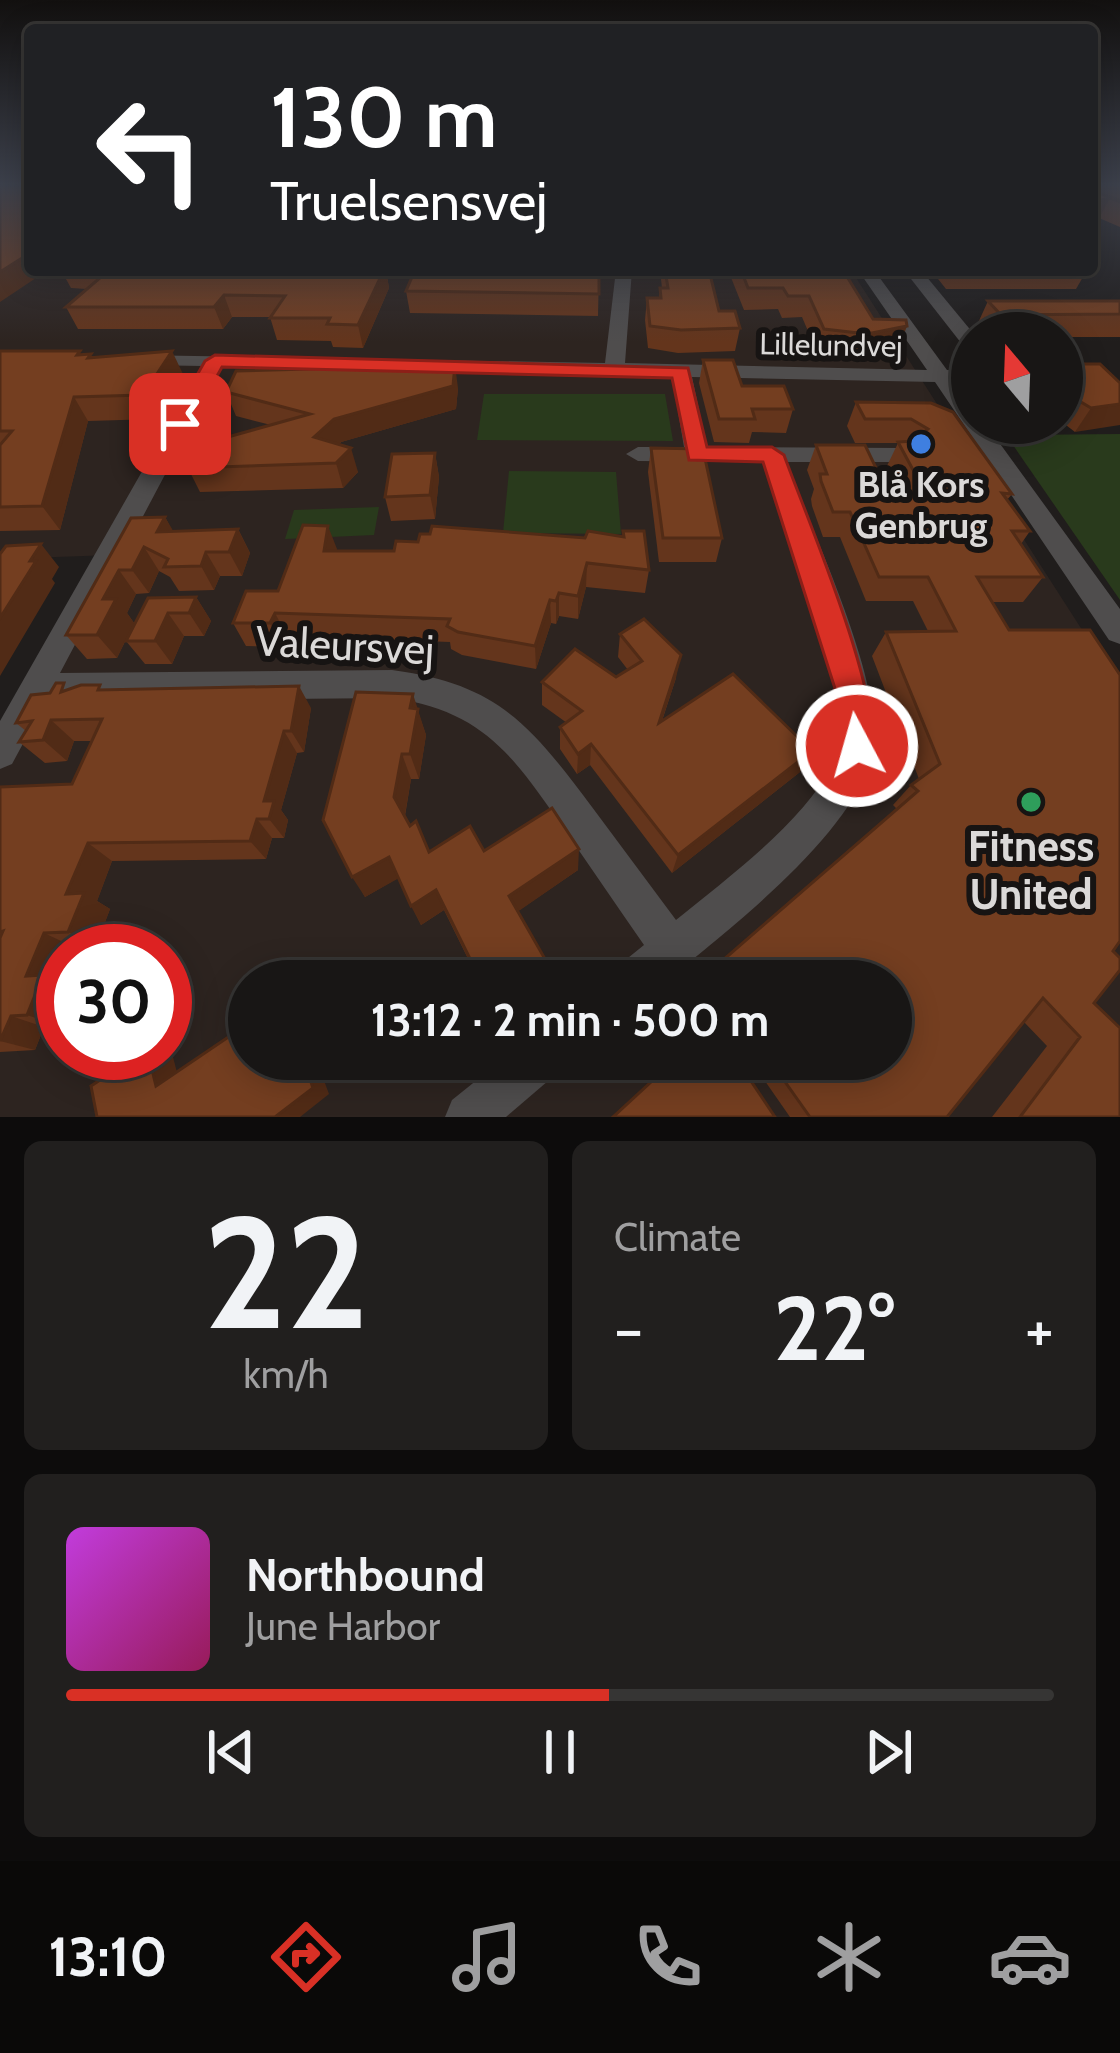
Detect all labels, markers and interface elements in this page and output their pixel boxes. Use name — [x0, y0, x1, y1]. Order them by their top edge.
text: 130 m — [270, 66, 497, 168]
icon: left — [72, 72, 228, 228]
text: Truelsensvej — [270, 168, 548, 234]
north arrow — [951, 312, 1083, 444]
map controls — [951, 312, 1083, 444]
street label: Lillelundvej — [759, 325, 903, 365]
pin — [129, 373, 231, 475]
icon: arrive — [147, 391, 213, 457]
marker: Blå Kors Genbrug — [908, 431, 934, 457]
place label: Blå Kors Genbrug — [855, 462, 987, 547]
street label: Valeursvej — [254, 614, 436, 676]
position arrow — [794, 683, 920, 809]
marker: Fitness United — [1018, 789, 1044, 815]
place label: Fitness United — [968, 820, 1094, 920]
speed limit sign: 30 — [36, 924, 192, 1080]
text: 13:12 · 2 min · 500 m — [371, 993, 769, 1047]
text: 22 — [203, 1177, 369, 1367]
text: Climate — [614, 1213, 741, 1261]
text: 22° — [773, 1273, 895, 1383]
text: − — [614, 1288, 643, 1369]
text: + — [1025, 1288, 1054, 1369]
text: km/h — [243, 1350, 329, 1398]
text: Northbound — [246, 1548, 485, 1602]
text: June Harbor — [246, 1602, 440, 1650]
icon: previous — [198, 1719, 264, 1785]
icon: pause — [527, 1719, 593, 1785]
icon: next — [856, 1719, 922, 1785]
icon: directions — [264, 1915, 348, 1999]
icon: music — [445, 1915, 529, 1999]
icon: phone — [626, 1915, 710, 1999]
icon: climate — [807, 1915, 891, 1999]
icon: car — [988, 1915, 1072, 1999]
text: 13:10 — [48, 1924, 167, 1990]

